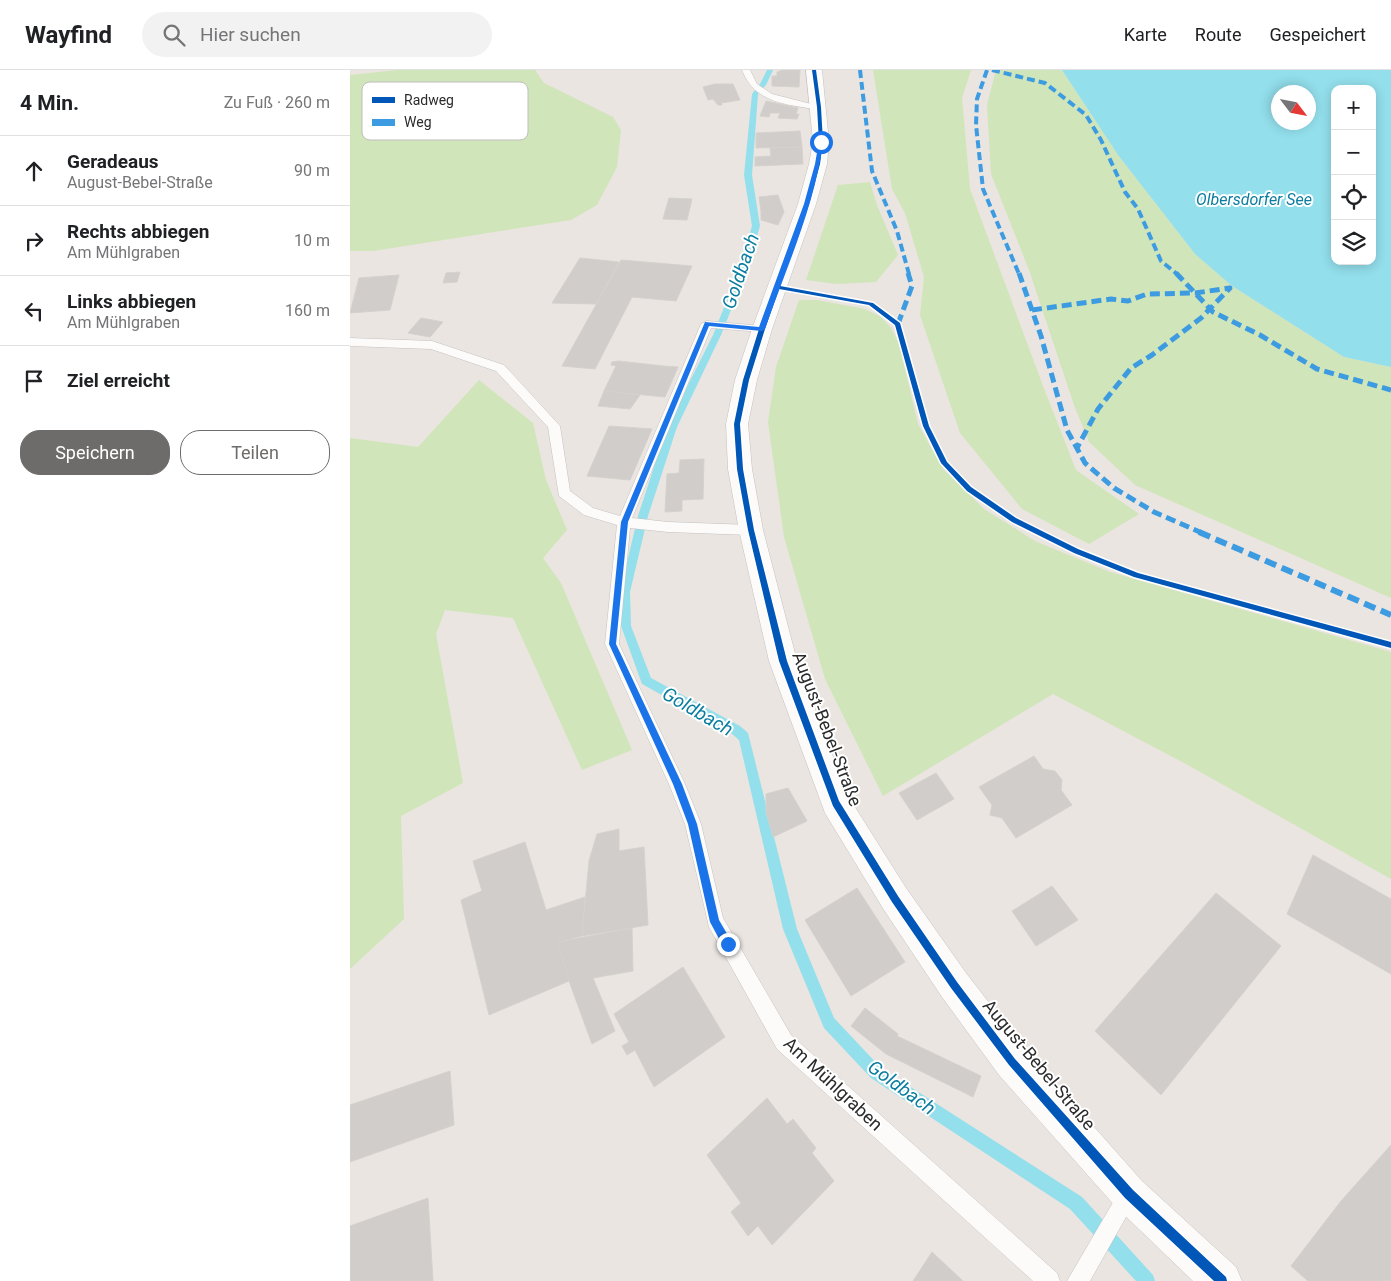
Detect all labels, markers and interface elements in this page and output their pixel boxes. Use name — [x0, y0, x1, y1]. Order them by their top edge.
search box — [142, 12, 492, 57]
text: Wayfind — [25, 21, 112, 49]
icon: search — [160, 21, 188, 49]
text: Hier suchen — [200, 23, 301, 46]
text: Karte — [1124, 24, 1167, 45]
text: Route — [1195, 24, 1242, 45]
text: Gespeichert — [1270, 24, 1366, 45]
legend — [362, 82, 528, 140]
north arrow — [1271, 85, 1316, 130]
map controls — [1331, 85, 1376, 265]
button: + — [1331, 85, 1376, 130]
text: 4 Min. — [20, 91, 79, 115]
text: Radweg — [404, 92, 454, 108]
text: Zu Fuß · 260 m — [224, 93, 330, 112]
text: Weg — [404, 114, 432, 130]
button: − — [1331, 130, 1376, 175]
route start — [810, 131, 833, 154]
text: Geradeaus — [67, 150, 159, 173]
icon: ahead — [20, 157, 48, 185]
text: 90 m — [294, 161, 330, 180]
text: August-Bebel-Straße — [67, 173, 213, 192]
button: locate — [1331, 175, 1376, 220]
water label: Olbersdorfer See — [1196, 190, 1312, 209]
text: Rechts abbiegen — [67, 220, 209, 243]
button: layers — [1331, 220, 1376, 265]
icon: right — [20, 227, 48, 255]
water label: Goldbach — [717, 230, 764, 312]
text: 10 m — [294, 231, 330, 250]
text: Am Mühlgraben — [67, 243, 180, 262]
text: Links abbiegen — [67, 290, 196, 313]
icon: left — [20, 297, 48, 325]
text: 160 m — [285, 301, 330, 320]
text: Am Mühlgraben — [67, 313, 180, 332]
icon: arrive — [20, 367, 48, 395]
text: Ziel erreicht — [67, 369, 170, 392]
button: Speichern — [20, 430, 170, 475]
button: Teilen — [180, 430, 330, 475]
street label: August-Bebel-Straße — [788, 649, 867, 809]
water label: Goldbach — [658, 682, 737, 741]
route end — [717, 933, 740, 956]
street label: August-Bebel-Straße — [979, 995, 1100, 1134]
street label: Am Mühlgraben — [780, 1033, 887, 1135]
water label: Goldbach — [863, 1055, 940, 1120]

